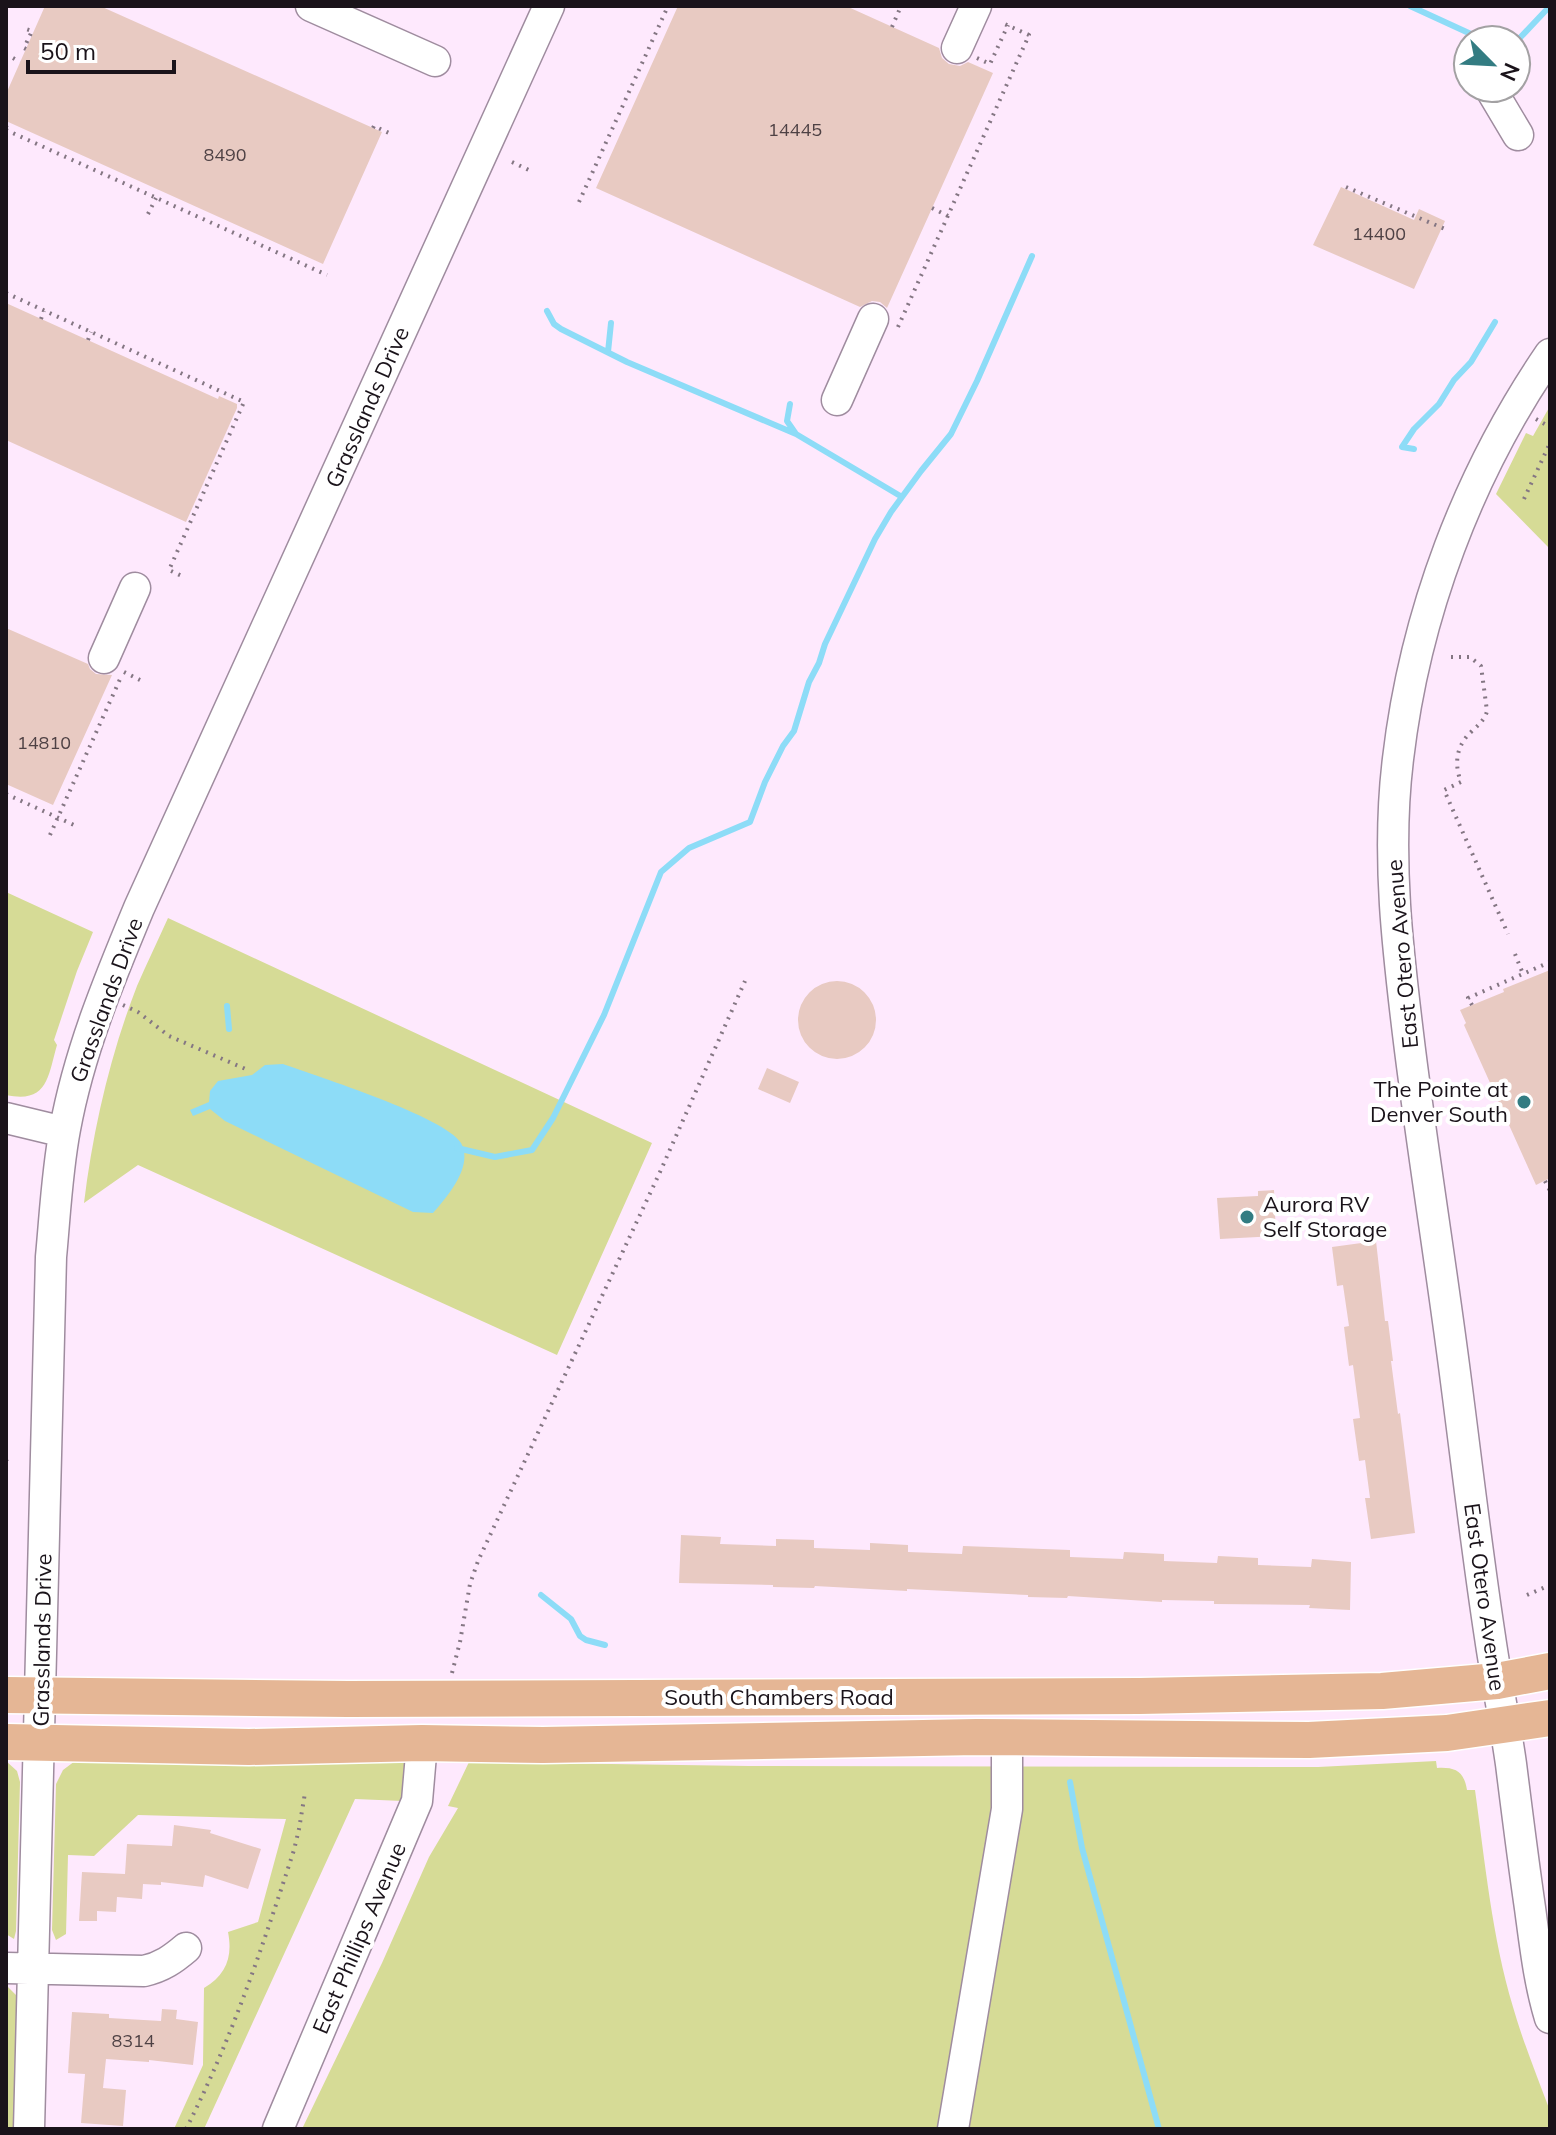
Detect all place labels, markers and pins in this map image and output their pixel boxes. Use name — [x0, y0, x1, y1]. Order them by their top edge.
place label: The Pointe at Denver South — [1370, 1075, 1508, 1128]
marker: The Pointe at Denver South — [1515, 1093, 1533, 1111]
place label: Aurora RV Self Storage — [1263, 1190, 1387, 1243]
marker: Aurora RV Self Storage — [1238, 1208, 1256, 1226]

